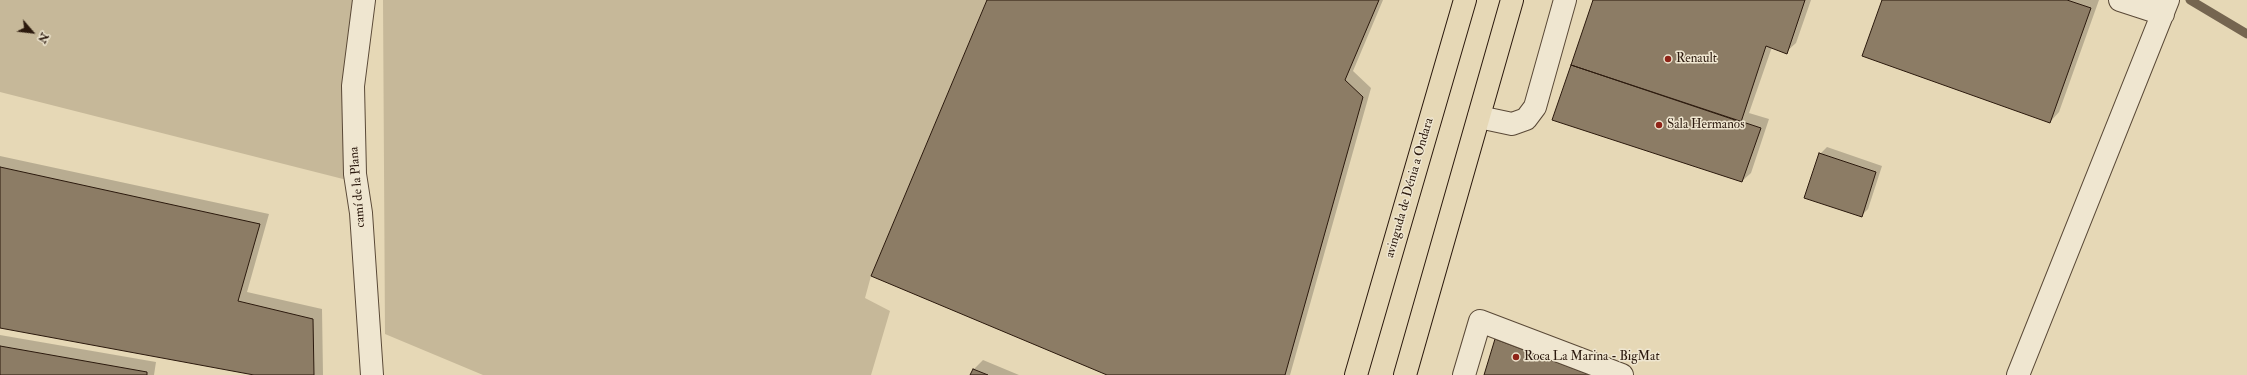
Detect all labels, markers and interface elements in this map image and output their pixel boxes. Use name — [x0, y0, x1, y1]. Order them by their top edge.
north arrow — [12, 12, 52, 52]
text: N — [35, 30, 51, 45]
place label: Renault — [1676, 51, 1717, 67]
marker: Renault — [1663, 54, 1673, 64]
street label: avinguda de Dénia a Ondara — [1383, 116, 1437, 260]
place label: Sala Hermanos — [1667, 117, 1745, 133]
marker: Sala Hermanos — [1654, 120, 1664, 130]
street label: camí de la Plana — [347, 146, 369, 228]
place label: Roca La Marina - BigMat — [1524, 349, 1660, 365]
marker: Roca La Marina - BigMat — [1511, 352, 1521, 362]

